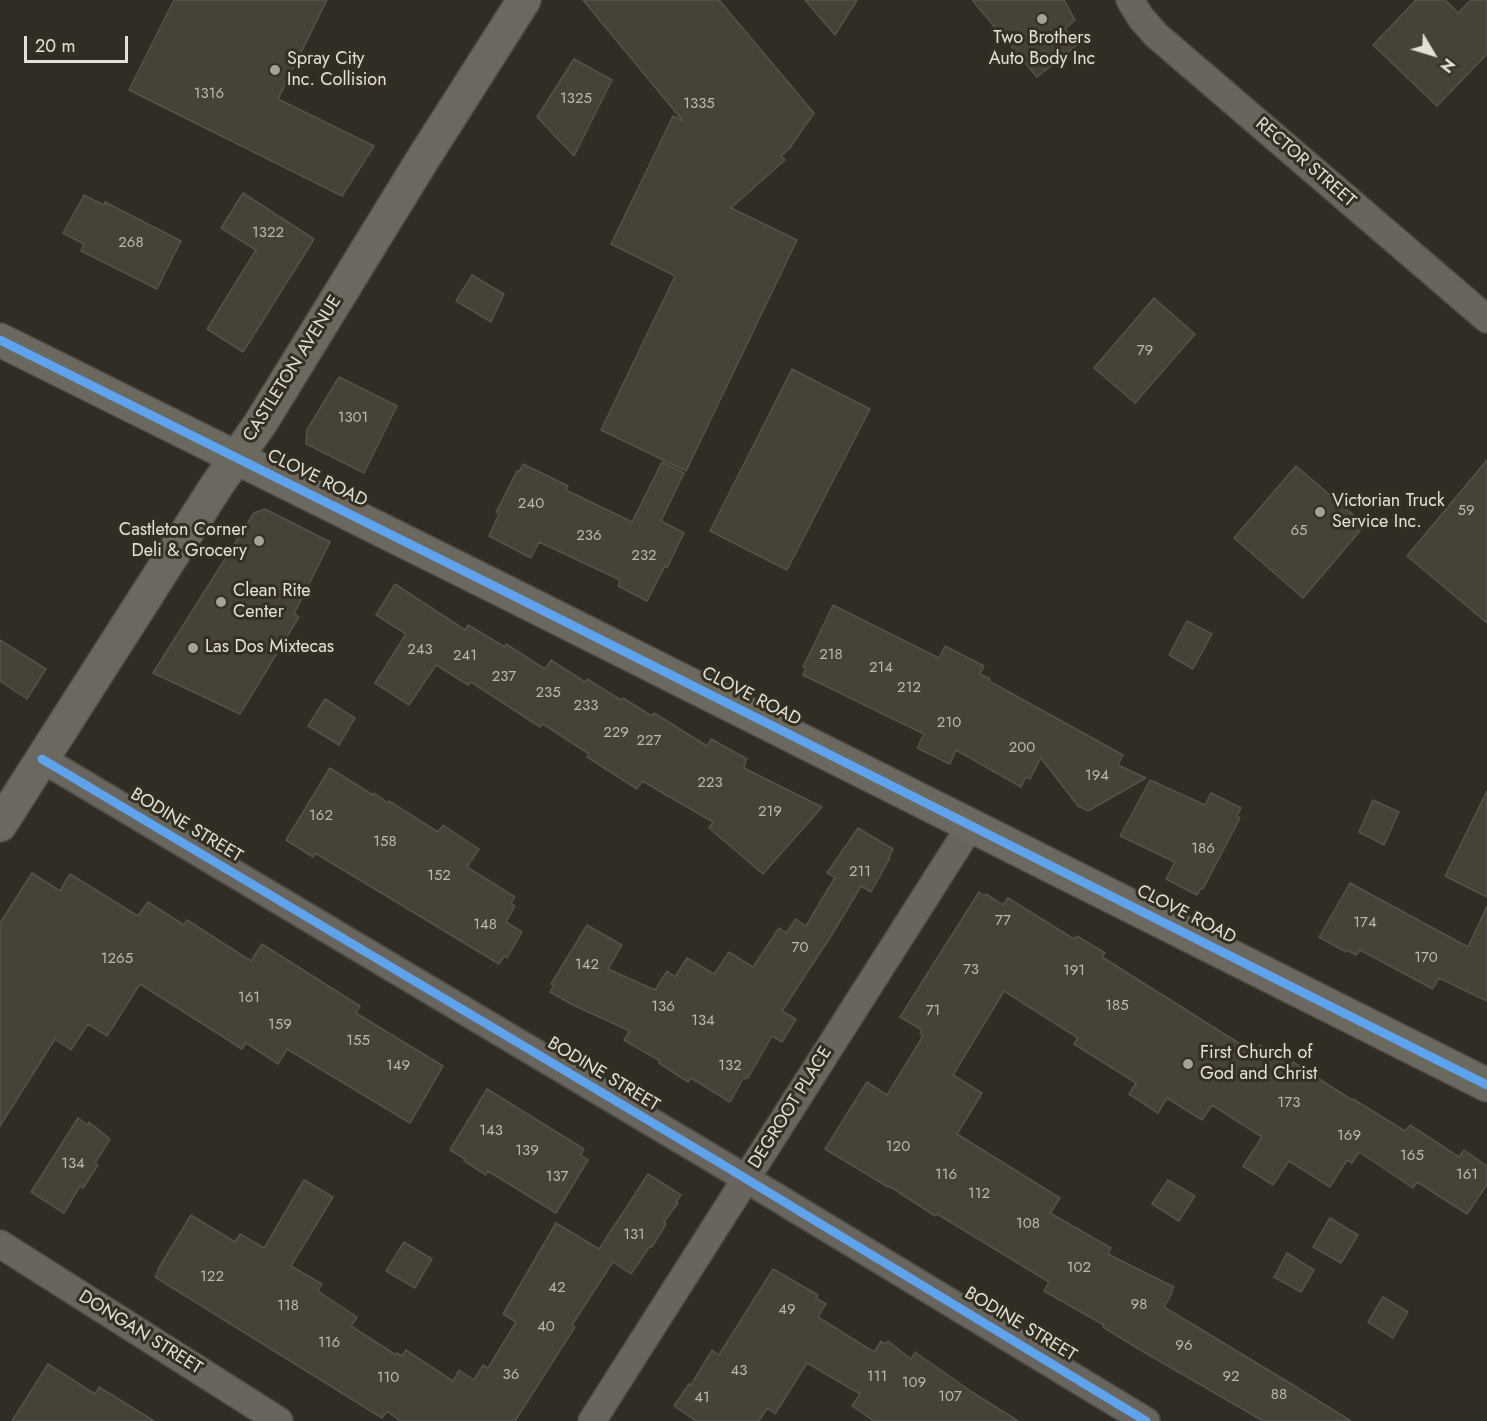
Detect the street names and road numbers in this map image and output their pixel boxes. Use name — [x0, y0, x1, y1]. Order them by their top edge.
street label: RECTOR STREET — [1251, 114, 1359, 212]
street label: CASTLETON AVENUE — [239, 292, 347, 446]
street label: CLOVE ROAD — [263, 445, 371, 513]
street label: CLOVE ROAD — [698, 663, 804, 731]
street label: BODINE STREET — [126, 784, 246, 868]
street label: CLOVE ROAD — [1133, 881, 1239, 949]
street label: BODINE STREET — [543, 1033, 663, 1117]
street label: DEGROOT PLACE — [745, 1043, 837, 1173]
street label: BODINE STREET — [960, 1283, 1080, 1367]
street label: DONGAN STREET — [74, 1286, 206, 1380]

